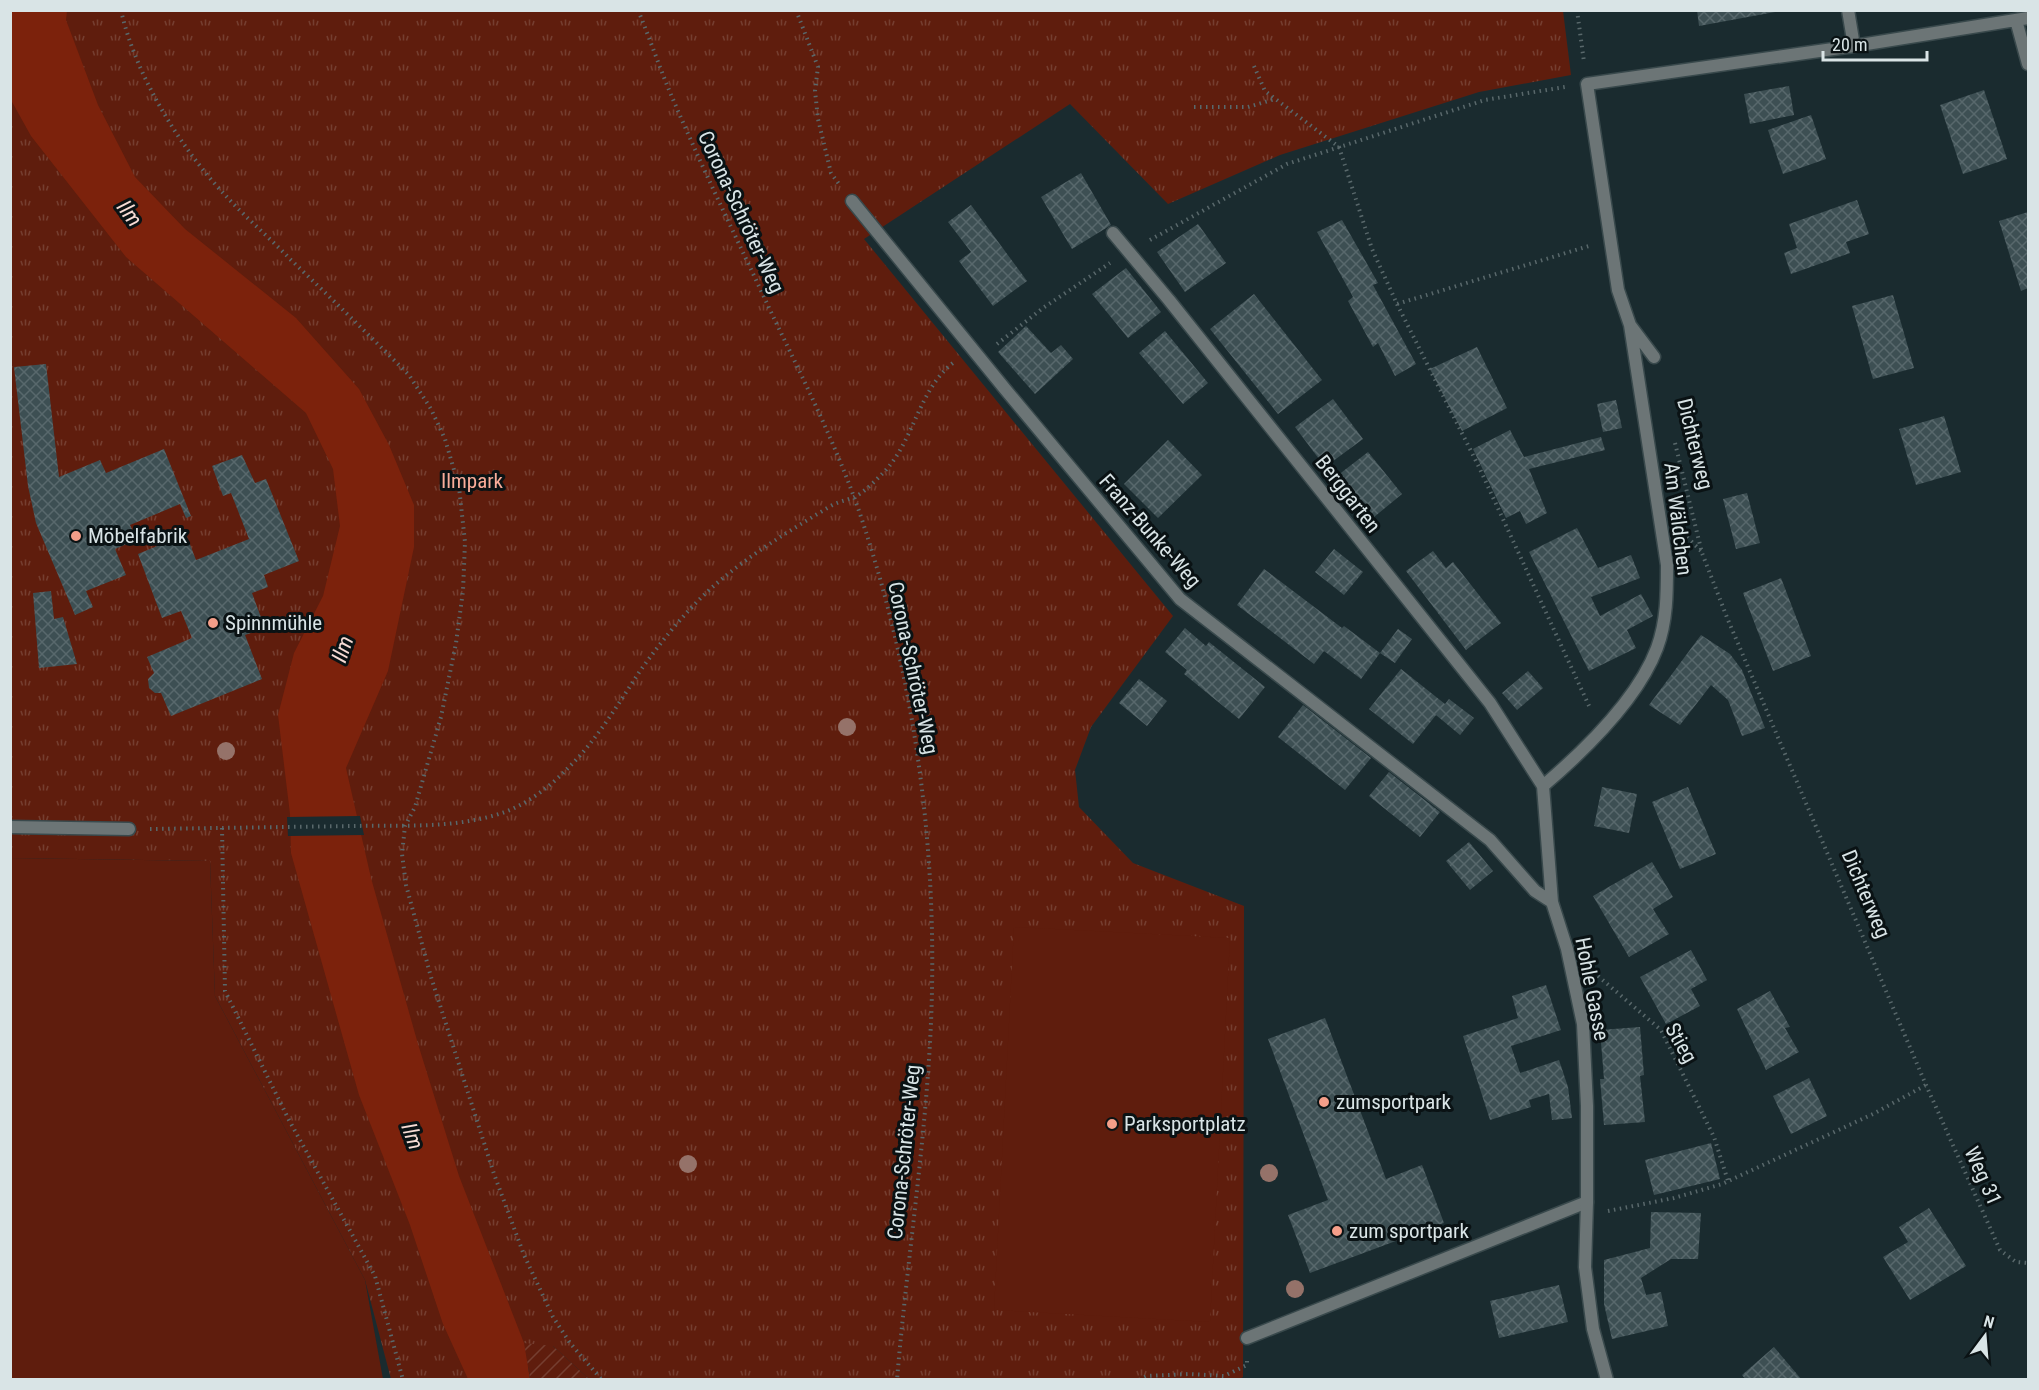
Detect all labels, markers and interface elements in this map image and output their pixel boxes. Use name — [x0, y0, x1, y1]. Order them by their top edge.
scale bar — [1823, 24, 1926, 62]
text: 20 m — [1832, 34, 1867, 55]
street label: Corona-Schröter-Weg — [693, 127, 789, 297]
water label: Ilm — [112, 195, 148, 231]
street label: Dichterweg — [1672, 396, 1718, 492]
street label: Berggarten — [1310, 451, 1386, 537]
street label: Am Wäldchen — [1659, 461, 1697, 577]
park label: Ilmpark — [441, 469, 504, 493]
street label: Franz-Bunke-Weg — [1094, 469, 1206, 593]
place label: Möbelfabrik — [88, 524, 188, 548]
marker: Möbelfabrik — [69, 529, 83, 543]
street label: Corona-Schröter-Weg — [883, 580, 943, 756]
place label: Spinnmühle — [225, 611, 322, 635]
marker: Spinnmühle — [206, 616, 220, 630]
water label: Ilm — [326, 633, 359, 666]
street label: Dichterweg — [1837, 846, 1895, 942]
street label: Hohle Gasse — [1570, 935, 1614, 1043]
street label: Stieg — [1660, 1019, 1702, 1067]
street label: Corona-Schröter-Weg — [883, 1063, 925, 1241]
place label: zumsportpark — [1336, 1090, 1452, 1114]
marker: zumsportpark — [1317, 1095, 1331, 1109]
place label: Parksportplatz — [1124, 1112, 1246, 1136]
marker: Parksportplatz — [1105, 1117, 1119, 1131]
water label: Ilm — [396, 1120, 429, 1153]
street label: Weg 31 — [1960, 1143, 2006, 1209]
place label: zum sportpark — [1349, 1219, 1469, 1243]
marker: zum sportpark — [1330, 1224, 1344, 1238]
north arrow — [1955, 1306, 2015, 1366]
text: N — [1982, 1312, 1996, 1333]

